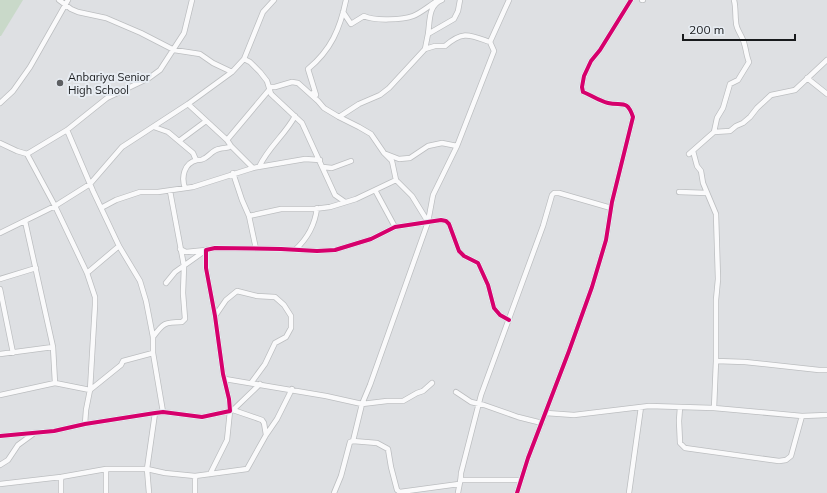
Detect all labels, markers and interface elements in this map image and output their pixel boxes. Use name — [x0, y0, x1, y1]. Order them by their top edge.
scale bar — [683, 16, 795, 42]
text: 200 m — [689, 22, 724, 37]
place label: Anbariya Senior High School — [68, 70, 150, 97]
marker: Anbariya Senior High School — [55, 78, 65, 88]

